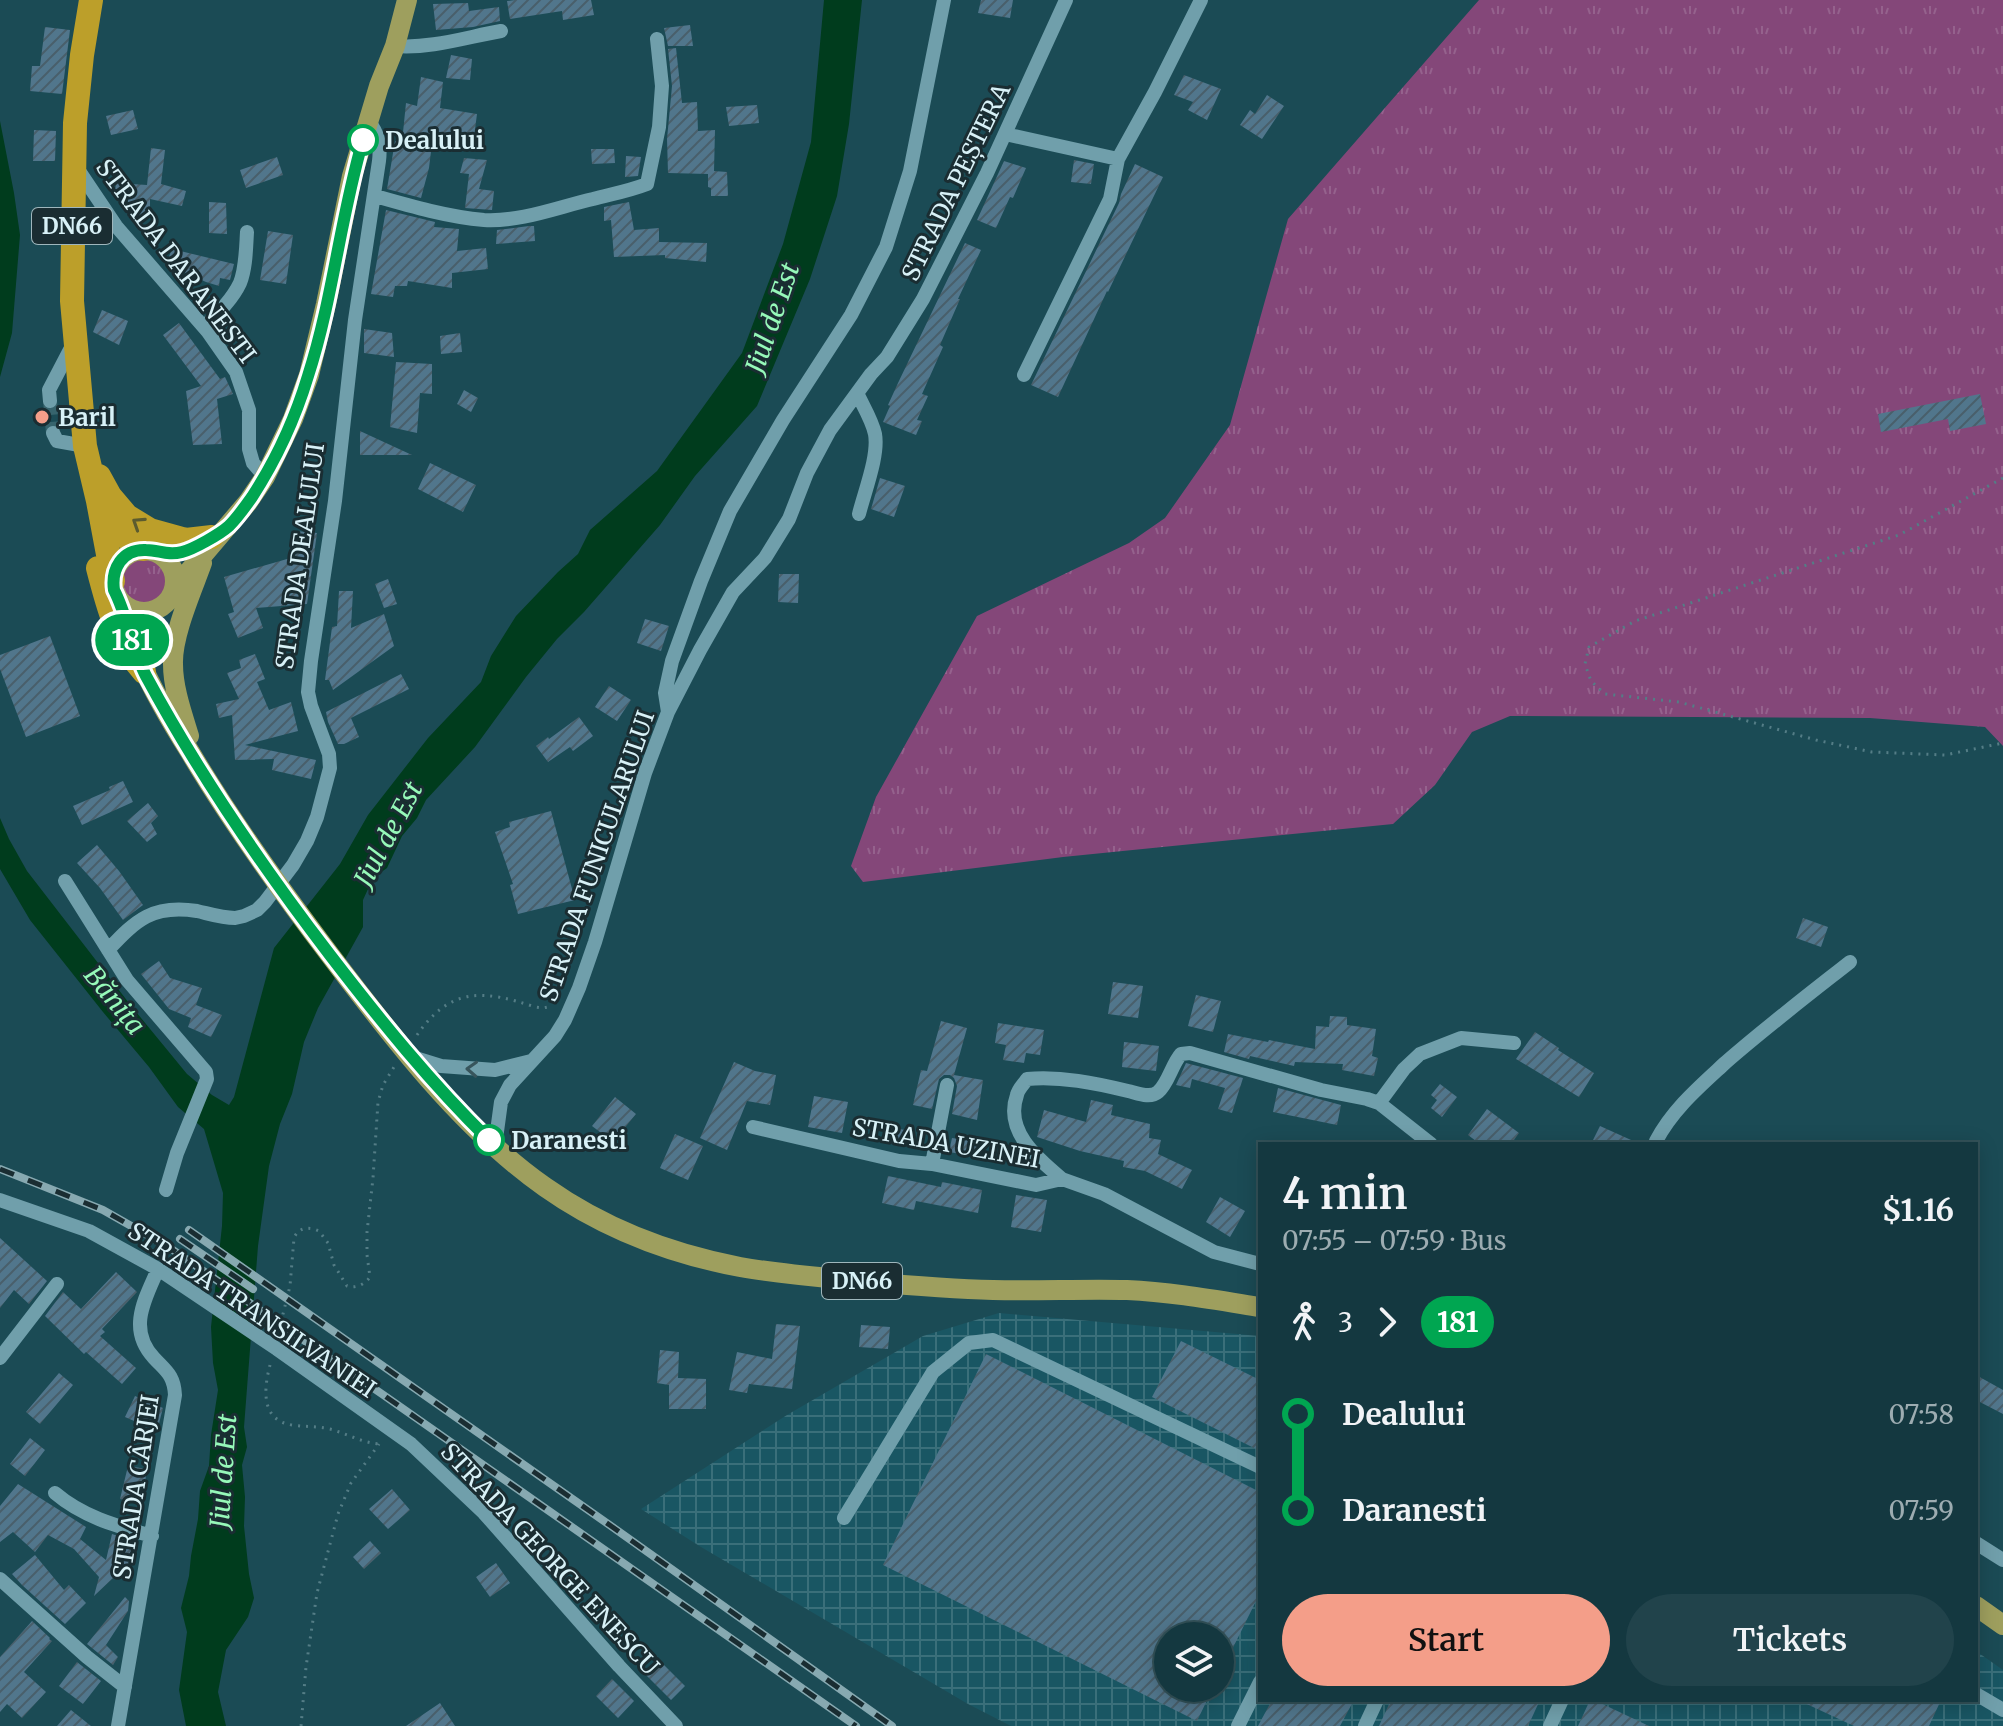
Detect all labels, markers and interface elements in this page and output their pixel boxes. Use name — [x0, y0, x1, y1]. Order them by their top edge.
street label: STRADA PEȘTERA — [895, 77, 1018, 286]
marker: Dealului — [348, 125, 378, 155]
place label: Dealului — [385, 125, 484, 156]
street label: STRADA DARANESTI — [89, 153, 263, 369]
road number: DN66 — [32, 208, 112, 244]
water label: Jiul de Est — [737, 258, 807, 380]
place label: Baril — [58, 402, 116, 433]
marker: Baril — [33, 408, 51, 426]
street label: STRADA DEALULUI — [269, 441, 331, 671]
one-way arrow — [132, 517, 147, 532]
line badge: 181 — [86, 614, 178, 666]
text: 181 — [111, 622, 153, 658]
street label: STRADA FUNICULARULUI — [533, 707, 661, 1005]
water label: Jiul de Est — [345, 775, 430, 895]
water label: Bănița — [77, 959, 153, 1041]
one-way arrow — [465, 1061, 478, 1078]
street label: STRADA UZINEI — [850, 1111, 1042, 1175]
marker: Daranesti — [474, 1125, 504, 1155]
place label: Daranesti — [511, 1125, 627, 1156]
text: 4 min — [1282, 1166, 1408, 1221]
text: $1.16 — [1882, 1191, 1954, 1229]
street label: STRADA TRANSILVANIEI — [122, 1215, 382, 1405]
text: 07:55 – 07:59 · Bus — [1282, 1224, 1507, 1257]
road number: DN66 — [822, 1263, 902, 1299]
icon: walk — [1282, 1300, 1326, 1344]
icon: forward — [1365, 1300, 1409, 1344]
text: 181 — [1437, 1304, 1478, 1340]
text: 3 — [1338, 1306, 1353, 1339]
street label: STRADA CÂRJEI — [106, 1392, 166, 1582]
text: Dealului — [1342, 1395, 1466, 1433]
text: 07:58 — [1888, 1398, 1954, 1431]
water label: Jiul de Est — [202, 1412, 244, 1532]
street label: STRADA GEORGE ENESCU — [434, 1436, 666, 1682]
text: Daranesti — [1342, 1491, 1487, 1529]
text: 07:59 — [1888, 1494, 1954, 1527]
button: Start — [1282, 1594, 1610, 1686]
button: Tickets — [1626, 1594, 1954, 1686]
map controls — [1154, 1622, 1234, 1702]
button: layers — [1154, 1622, 1234, 1702]

